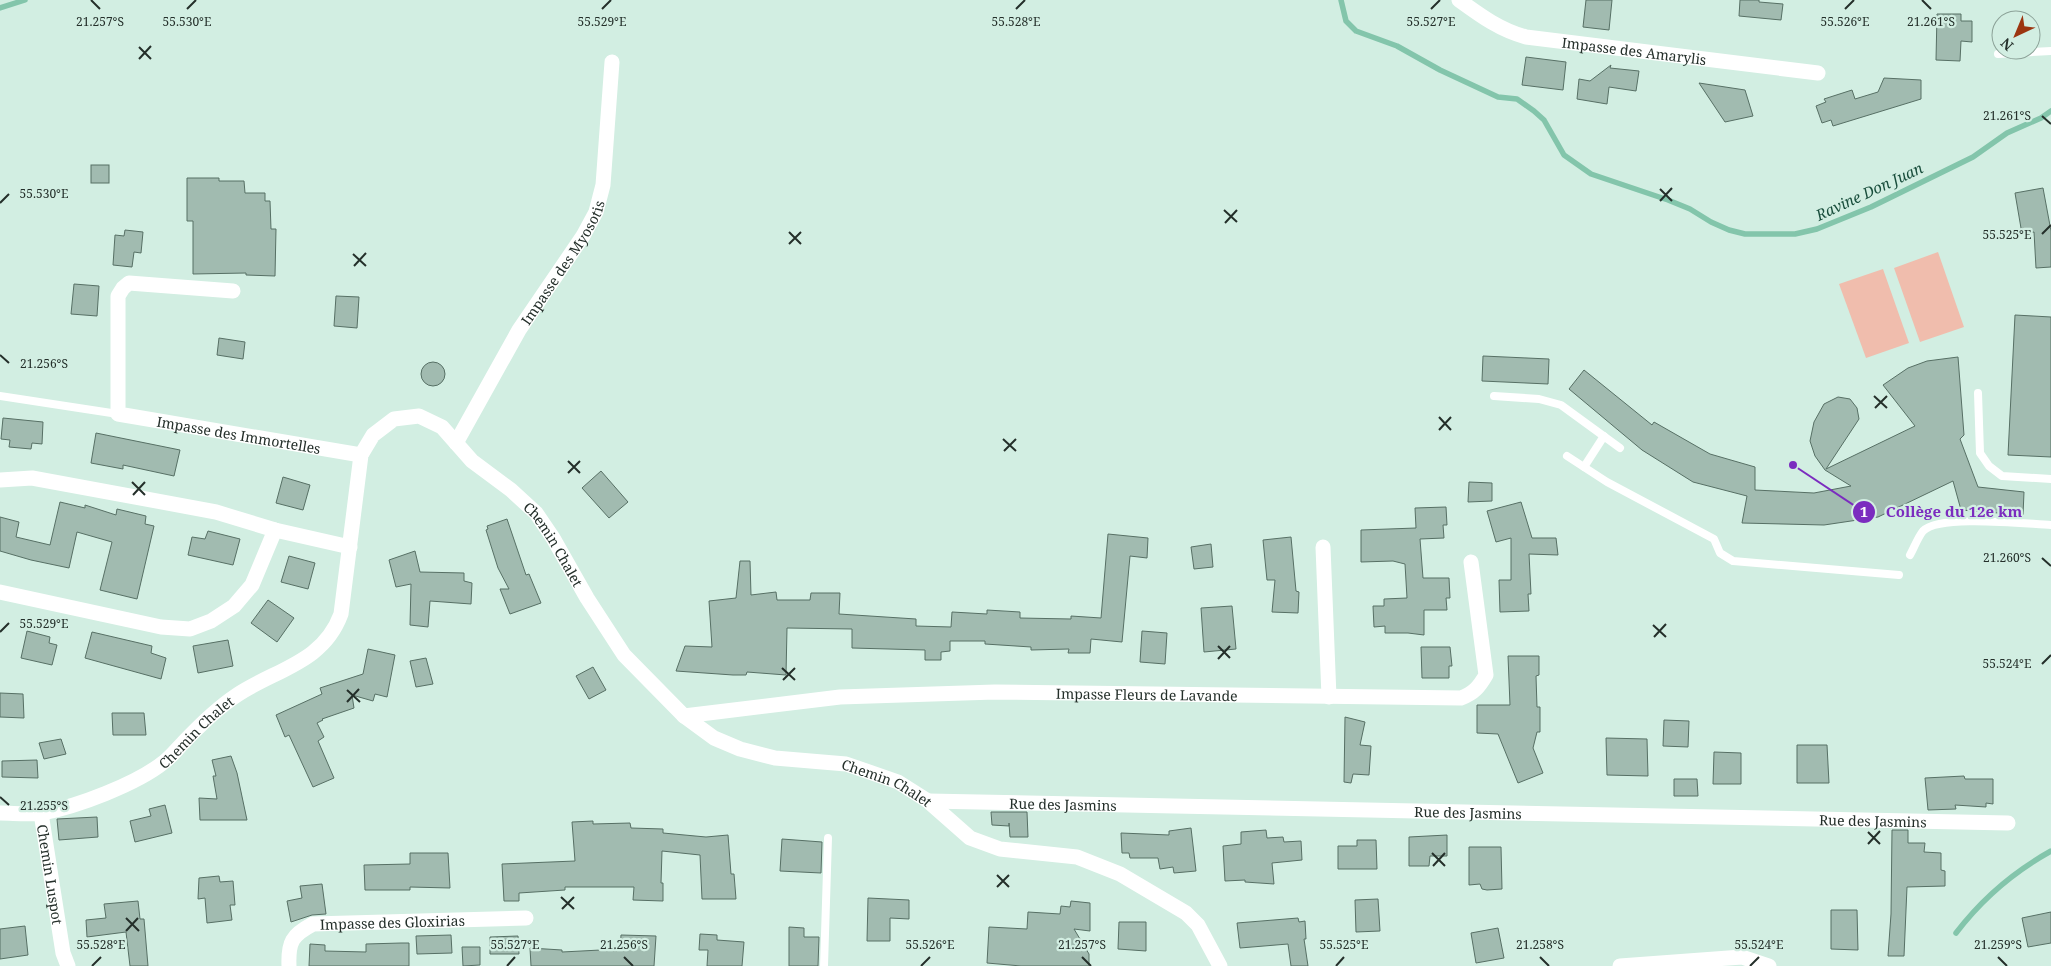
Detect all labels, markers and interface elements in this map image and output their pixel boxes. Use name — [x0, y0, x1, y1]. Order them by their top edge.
north arrow — [1991, 10, 2041, 60]
text: 21.257°S — [76, 13, 124, 30]
text: 55.530°E — [163, 13, 211, 30]
text: 55.529°E — [578, 13, 626, 30]
text: 55.528°E — [992, 13, 1040, 30]
text: 55.527°E — [1407, 13, 1455, 30]
text: 55.526°E — [1821, 13, 1869, 30]
text: 21.261°S — [1907, 13, 1955, 30]
street label: Impasse des Amarylis — [1561, 32, 1708, 69]
text: N — [1996, 34, 2017, 55]
text: 21.261°S — [1983, 107, 2031, 124]
water label: Ravine Don Juan — [1811, 157, 1926, 225]
text: 55.530°E — [20, 185, 68, 202]
street label: Impasse des Myosotis — [516, 198, 608, 328]
text: 55.525°E — [1983, 226, 2031, 243]
text: 21.256°S — [20, 355, 68, 372]
street label: Impasse des Immortelles — [155, 411, 322, 458]
street label: Chemin Chalet — [520, 497, 588, 590]
callout: Collège du 12e km — [1851, 497, 2033, 527]
text: 1 — [1860, 501, 1868, 521]
text: Collège du 12e km — [1886, 501, 2023, 521]
text: 21.260°S — [1983, 549, 2031, 566]
text: 55.529°E — [20, 615, 68, 632]
text: 55.524°E — [1983, 655, 2031, 672]
street label: Impasse Fleurs de Lavande — [1056, 683, 1238, 705]
street label: Chemin Chalet — [154, 691, 237, 773]
street label: Chemin Chalet — [839, 754, 937, 810]
street label: Rue des Jasmins — [1009, 793, 1117, 814]
text: 21.255°S — [20, 797, 68, 814]
street label: Rue des Jasmins — [1414, 801, 1522, 823]
street label: Rue des Jasmins — [1819, 810, 1927, 831]
street label: Chemin Luspot — [33, 823, 68, 926]
street label: Impasse des Gloxirias — [320, 910, 465, 933]
text: 55.528°E — [77, 936, 125, 953]
text: 55.527°E — [491, 936, 539, 953]
text: 21.256°S — [600, 936, 648, 953]
text: 55.526°E — [906, 936, 954, 953]
text: 21.257°S — [1058, 936, 1106, 953]
text: 55.525°E — [1320, 936, 1368, 953]
text: 21.258°S — [1516, 936, 1564, 953]
text: 55.524°E — [1735, 936, 1783, 953]
text: 21.259°S — [1974, 936, 2022, 953]

